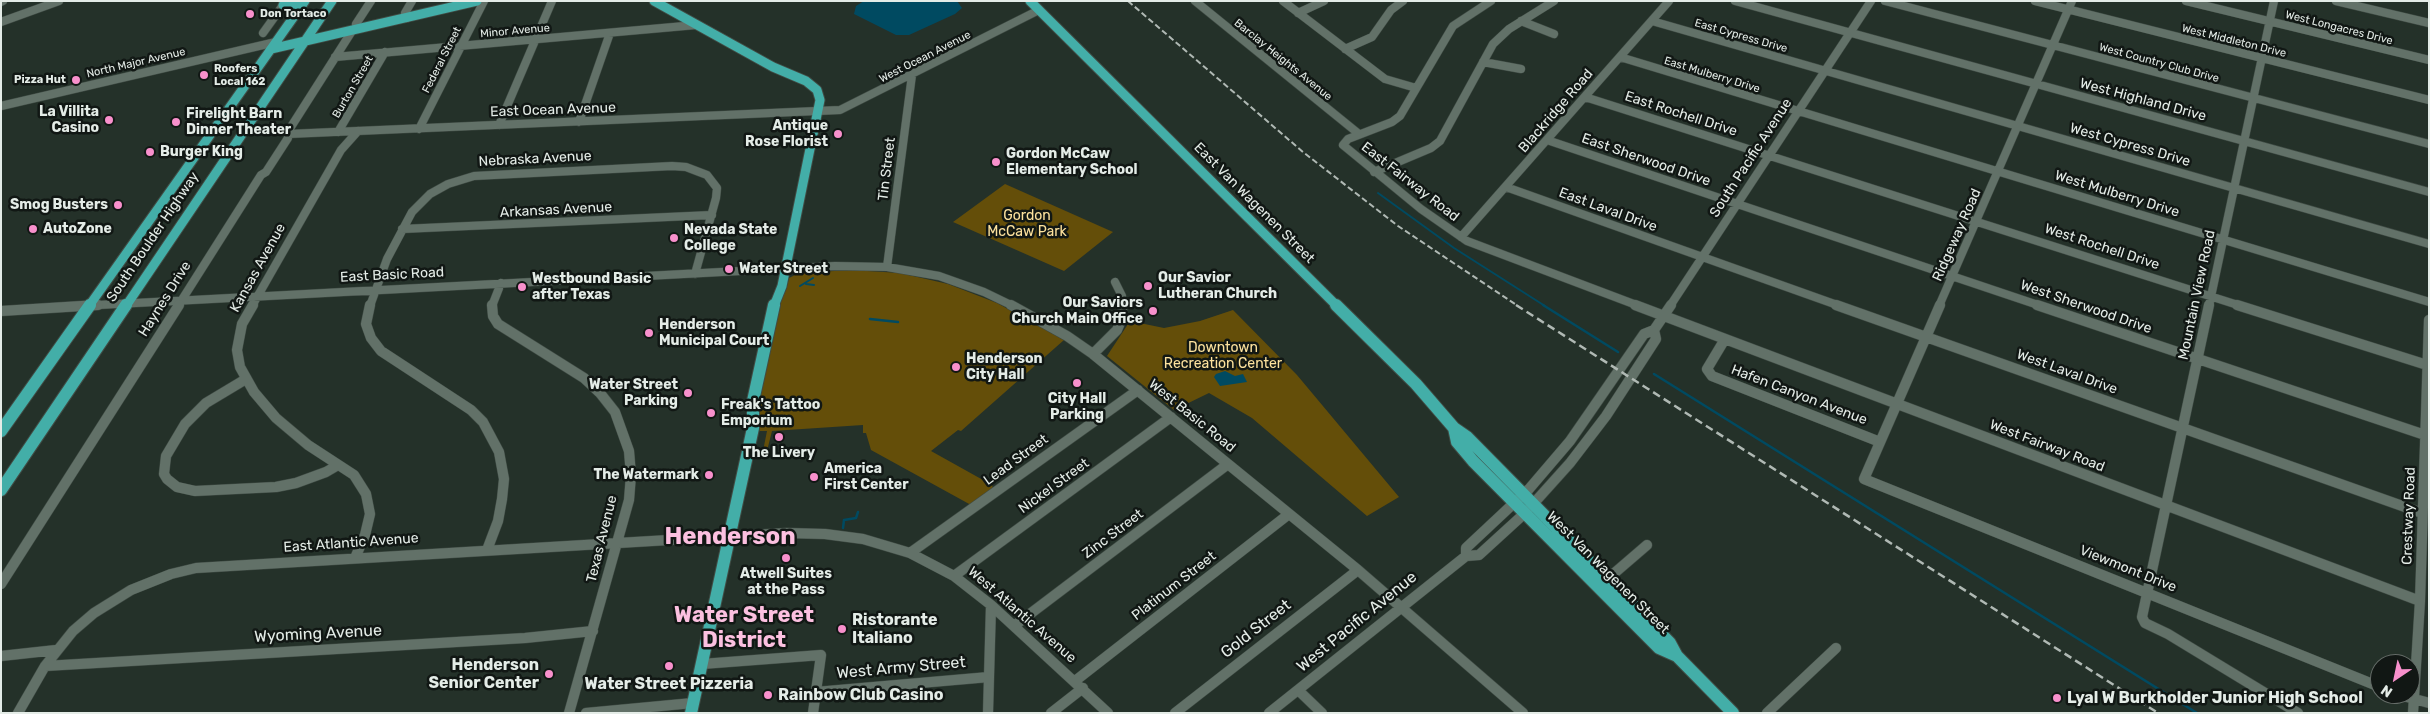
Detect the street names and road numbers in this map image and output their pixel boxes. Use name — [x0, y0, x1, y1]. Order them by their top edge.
street label: West Longacres Drive — [2284, 8, 2394, 48]
street label: Barclay Heights Avenue — [1231, 16, 1335, 104]
street label: East Cypress Drive — [1693, 16, 1789, 56]
street label: Minor Avenue — [480, 21, 550, 41]
street label: West Middleton Drive — [2180, 22, 2288, 60]
street label: Federal Street — [420, 25, 464, 95]
street label: West Ocean Avenue — [877, 28, 973, 86]
street label: West Country Club Drive — [2098, 41, 2220, 85]
street label: North Major Avenue — [85, 45, 187, 81]
street label: Burton Street — [330, 53, 376, 121]
street label: East Mulberry Drive — [1662, 54, 1762, 96]
street label: Blackridge Road — [1515, 66, 1597, 156]
street label: West Highland Drive — [2078, 75, 2208, 125]
street label: East Rochell Drive — [1623, 88, 1739, 140]
street label: South Pacific Avenue — [1706, 95, 1796, 221]
street label: East Ocean Avenue — [490, 99, 616, 121]
street label: West Cypress Drive — [2068, 120, 2192, 170]
street label: East Sherwood Drive — [1579, 130, 1713, 190]
street label: Tin Street — [875, 136, 899, 202]
street label: East Van Wagenen Street — [1190, 139, 1318, 267]
street label: East Fairway Road — [1358, 139, 1462, 225]
street label: Nebraska Avenue — [478, 148, 592, 170]
street label: West Mulberry Drive — [2053, 167, 2181, 221]
street label: South Boulder Highway — [103, 169, 203, 305]
street label: East Laval Drive — [1557, 184, 1659, 236]
street label: Ridgeway Road — [1929, 186, 1985, 284]
street label: Arkansas Avenue — [499, 199, 613, 221]
street label: West Rochell Drive — [2042, 220, 2162, 274]
street label: Kansas Avenue — [227, 221, 289, 315]
street label: Mountain View Road — [2175, 228, 2219, 362]
street label: Haynes Drive — [135, 258, 195, 340]
street label: East Basic Road — [340, 264, 444, 286]
street label: West Sherwood Drive — [2018, 277, 2154, 337]
street label: West Laval Drive — [2014, 346, 2120, 398]
street label: Hafen Canyon Avenue — [1729, 361, 1869, 429]
street label: West Basic Road — [1145, 376, 1239, 456]
street label: West Fairway Road — [1987, 416, 2107, 476]
street label: Lead Street — [981, 431, 1051, 489]
street label: Nickel Street — [1016, 455, 1092, 517]
street label: Crestway Road — [2399, 467, 2419, 565]
street label: Texas Avenue — [583, 494, 621, 584]
street label: Zinc Street — [1079, 506, 1147, 562]
street label: West Van Wagenen Street — [1543, 508, 1673, 638]
street label: East Atlantic Avenue — [283, 530, 419, 556]
street label: Viewmont Drive — [2077, 542, 2179, 596]
street label: Platinum Street — [1129, 548, 1219, 624]
street label: West Atlantic Avenue — [964, 563, 1080, 667]
street label: West Pacific Avenue — [1293, 568, 1421, 676]
street label: Gold Street — [1217, 596, 1295, 662]
street label: Wyoming Avenue — [254, 621, 382, 647]
street label: West Army Street — [836, 653, 966, 683]

